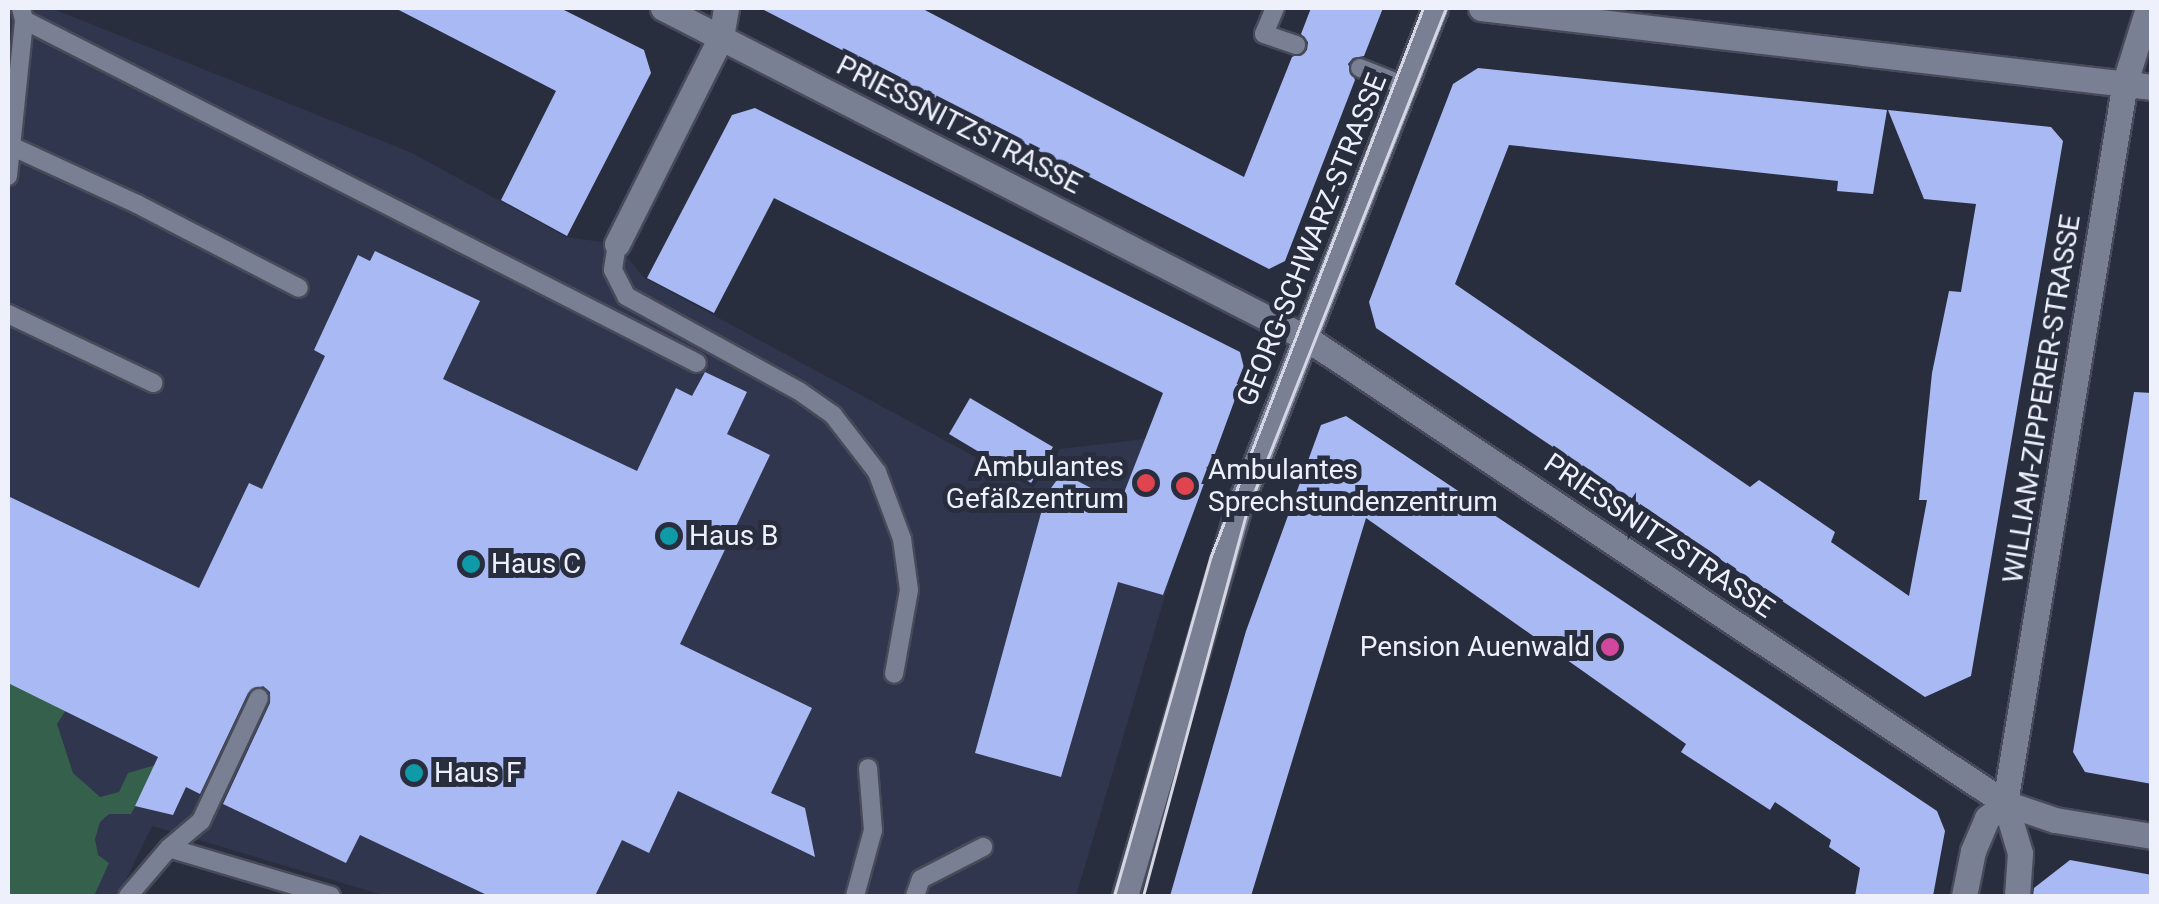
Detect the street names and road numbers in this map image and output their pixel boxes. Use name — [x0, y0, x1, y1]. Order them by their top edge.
street label: PRIESSNITZSTRASSE — [831, 49, 1087, 201]
street label: GEORG-SCHWARZ-STRASSE — [1230, 69, 1394, 411]
street label: WILLIAM-ZIPPERER-STRASSE — [1996, 212, 2088, 586]
street label: PRIESSNITZSTRASSE — [1538, 446, 1780, 626]

